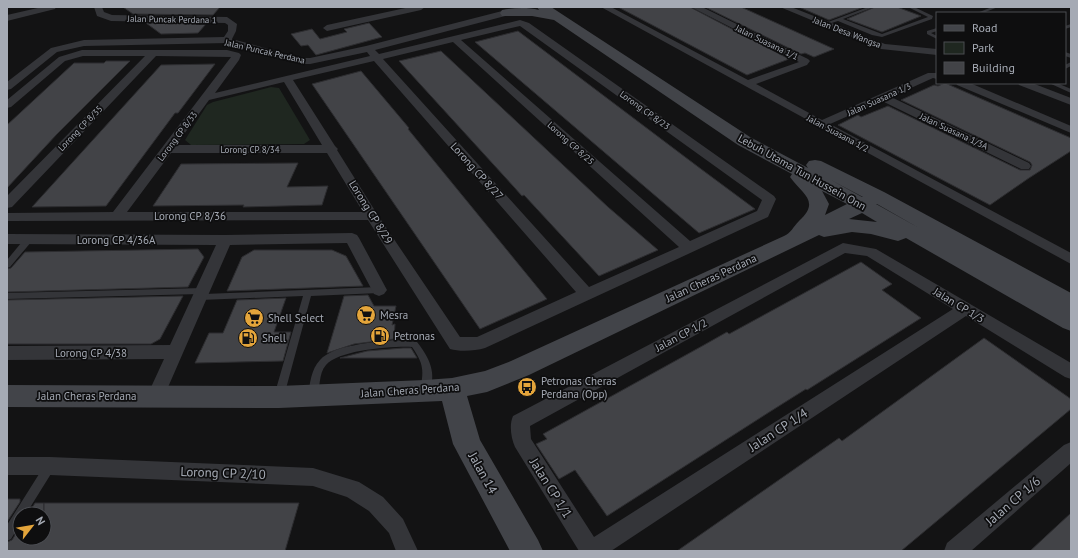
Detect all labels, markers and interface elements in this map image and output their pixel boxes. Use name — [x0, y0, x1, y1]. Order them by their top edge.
legend — [936, 12, 1066, 84]
street label: Jalan Puncak Perdana 1 — [126, 13, 217, 25]
street label: Jalan Desa Wangsa — [810, 14, 883, 50]
text: Road — [972, 20, 997, 35]
street label: Jalan Suasana 1/1 — [733, 22, 800, 62]
street label: Jalan Puncak Perdana — [223, 36, 306, 66]
text: Park — [972, 40, 994, 55]
text: Building — [972, 60, 1015, 75]
street label: Jalan Suasana 1/3 — [844, 80, 913, 118]
street label: Lorong CP 8/23 — [618, 88, 672, 132]
street label: Lorong CP 8/35 — [56, 103, 105, 153]
street label: Lorong CP 8/33 — [155, 109, 199, 163]
street label: Jalan Suasana 1/3A — [917, 110, 990, 152]
street label: Jalan Suasana 1/2 — [804, 112, 871, 154]
street label: Lorong CP 8/25 — [545, 119, 597, 167]
street label: Lebuh Utama Tun Hussein Onn — [736, 131, 868, 213]
street label: Lorong CP 8/27 — [448, 139, 506, 203]
street label: Lorong CP 8/34 — [220, 144, 280, 155]
street label: Lorong CP 8/29 — [346, 178, 396, 246]
street label: Lorong CP 8/36 — [154, 209, 226, 223]
street label: Lorong CP 4/36A — [77, 233, 156, 247]
street label: Jalan Cheras Perdana — [662, 251, 759, 306]
street label: Jalan CP 1/3 — [930, 284, 987, 326]
supermarket icon: Mesra — [355, 304, 377, 326]
supermarket icon: Shell Select — [243, 307, 265, 329]
place label: Mesra — [380, 308, 408, 322]
place label: Shell Select — [268, 311, 324, 325]
street label: Jalan CP 1/2 — [652, 315, 709, 355]
fuel station icon: Petronas — [369, 325, 391, 347]
fuel station icon: Shell — [237, 327, 259, 349]
place label: Petronas — [394, 329, 435, 343]
place label: Shell — [262, 331, 287, 345]
street label: Lorong CP 4/38 — [55, 346, 127, 360]
place label: Petronas Cheras Perdana (Opp) — [541, 374, 617, 401]
bus stop icon: Petronas Cheras Perdana (Opp) — [516, 376, 538, 398]
street label: Jalan Cheras Perdana — [359, 380, 460, 401]
street label: Jalan Cheras Perdana — [37, 389, 136, 403]
street label: Jalan CP 1/4 — [744, 404, 811, 456]
street label: Jalan 14 — [464, 448, 501, 497]
street label: Jalan CP 1/1 — [525, 454, 576, 521]
street label: Lorong CP 2/10 — [180, 463, 266, 483]
street label: Jalan CP 1/6 — [981, 472, 1044, 530]
north arrow — [12, 506, 52, 546]
text: N — [33, 514, 48, 528]

